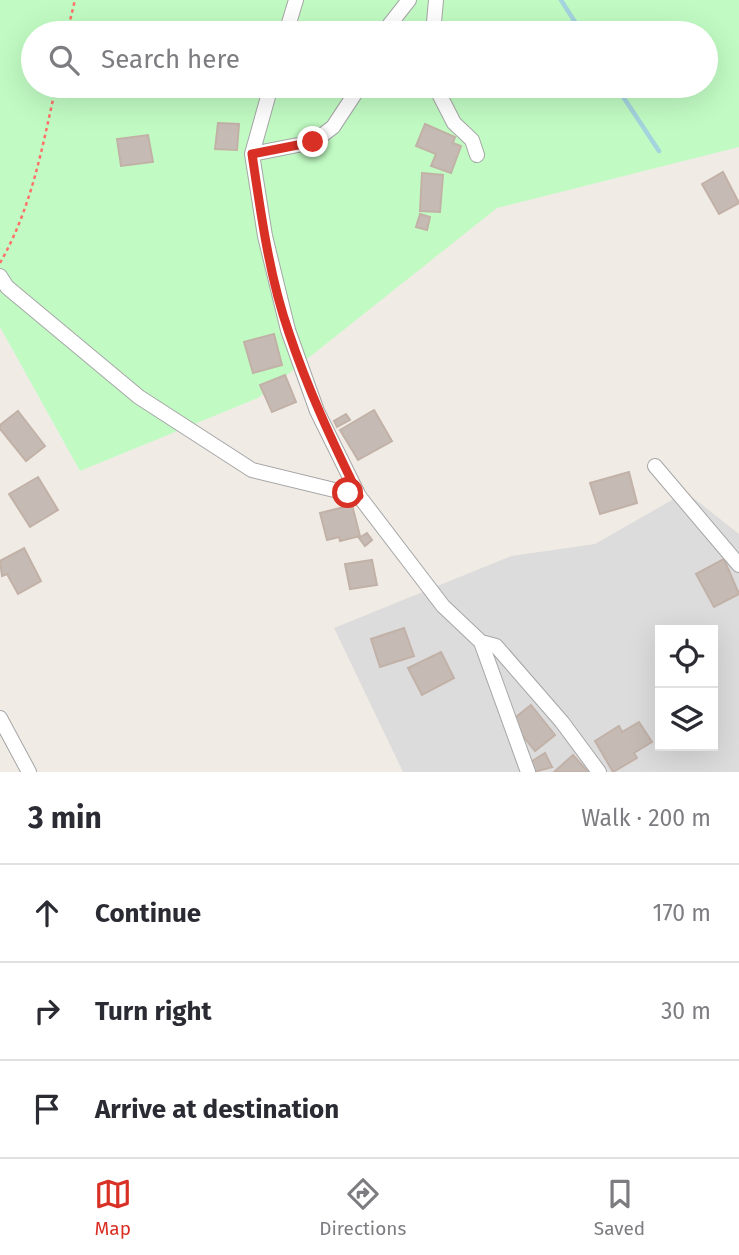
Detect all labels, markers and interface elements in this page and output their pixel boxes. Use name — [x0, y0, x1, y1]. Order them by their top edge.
search box — [21, 21, 718, 98]
icon: search — [45, 41, 83, 79]
text: Search here — [101, 44, 240, 75]
route end — [297, 126, 328, 157]
route start — [332, 477, 363, 508]
map controls — [655, 625, 718, 751]
button: locate — [655, 625, 718, 688]
button: layers — [655, 688, 718, 751]
text: 3 min — [28, 800, 102, 836]
text: Walk · 200 m — [581, 804, 711, 832]
icon: ahead — [28, 894, 66, 932]
text: Continue — [95, 898, 201, 929]
text: 170 m — [652, 899, 711, 927]
icon: right — [28, 992, 66, 1030]
text: Turn right — [95, 996, 212, 1027]
text: 30 m — [661, 997, 711, 1025]
icon: arrive — [28, 1090, 66, 1128]
text: Arrive at destination — [95, 1094, 339, 1125]
tab: Map — [94, 1175, 132, 1240]
tab: Directions — [319, 1175, 406, 1240]
tab: Saved — [594, 1175, 645, 1240]

